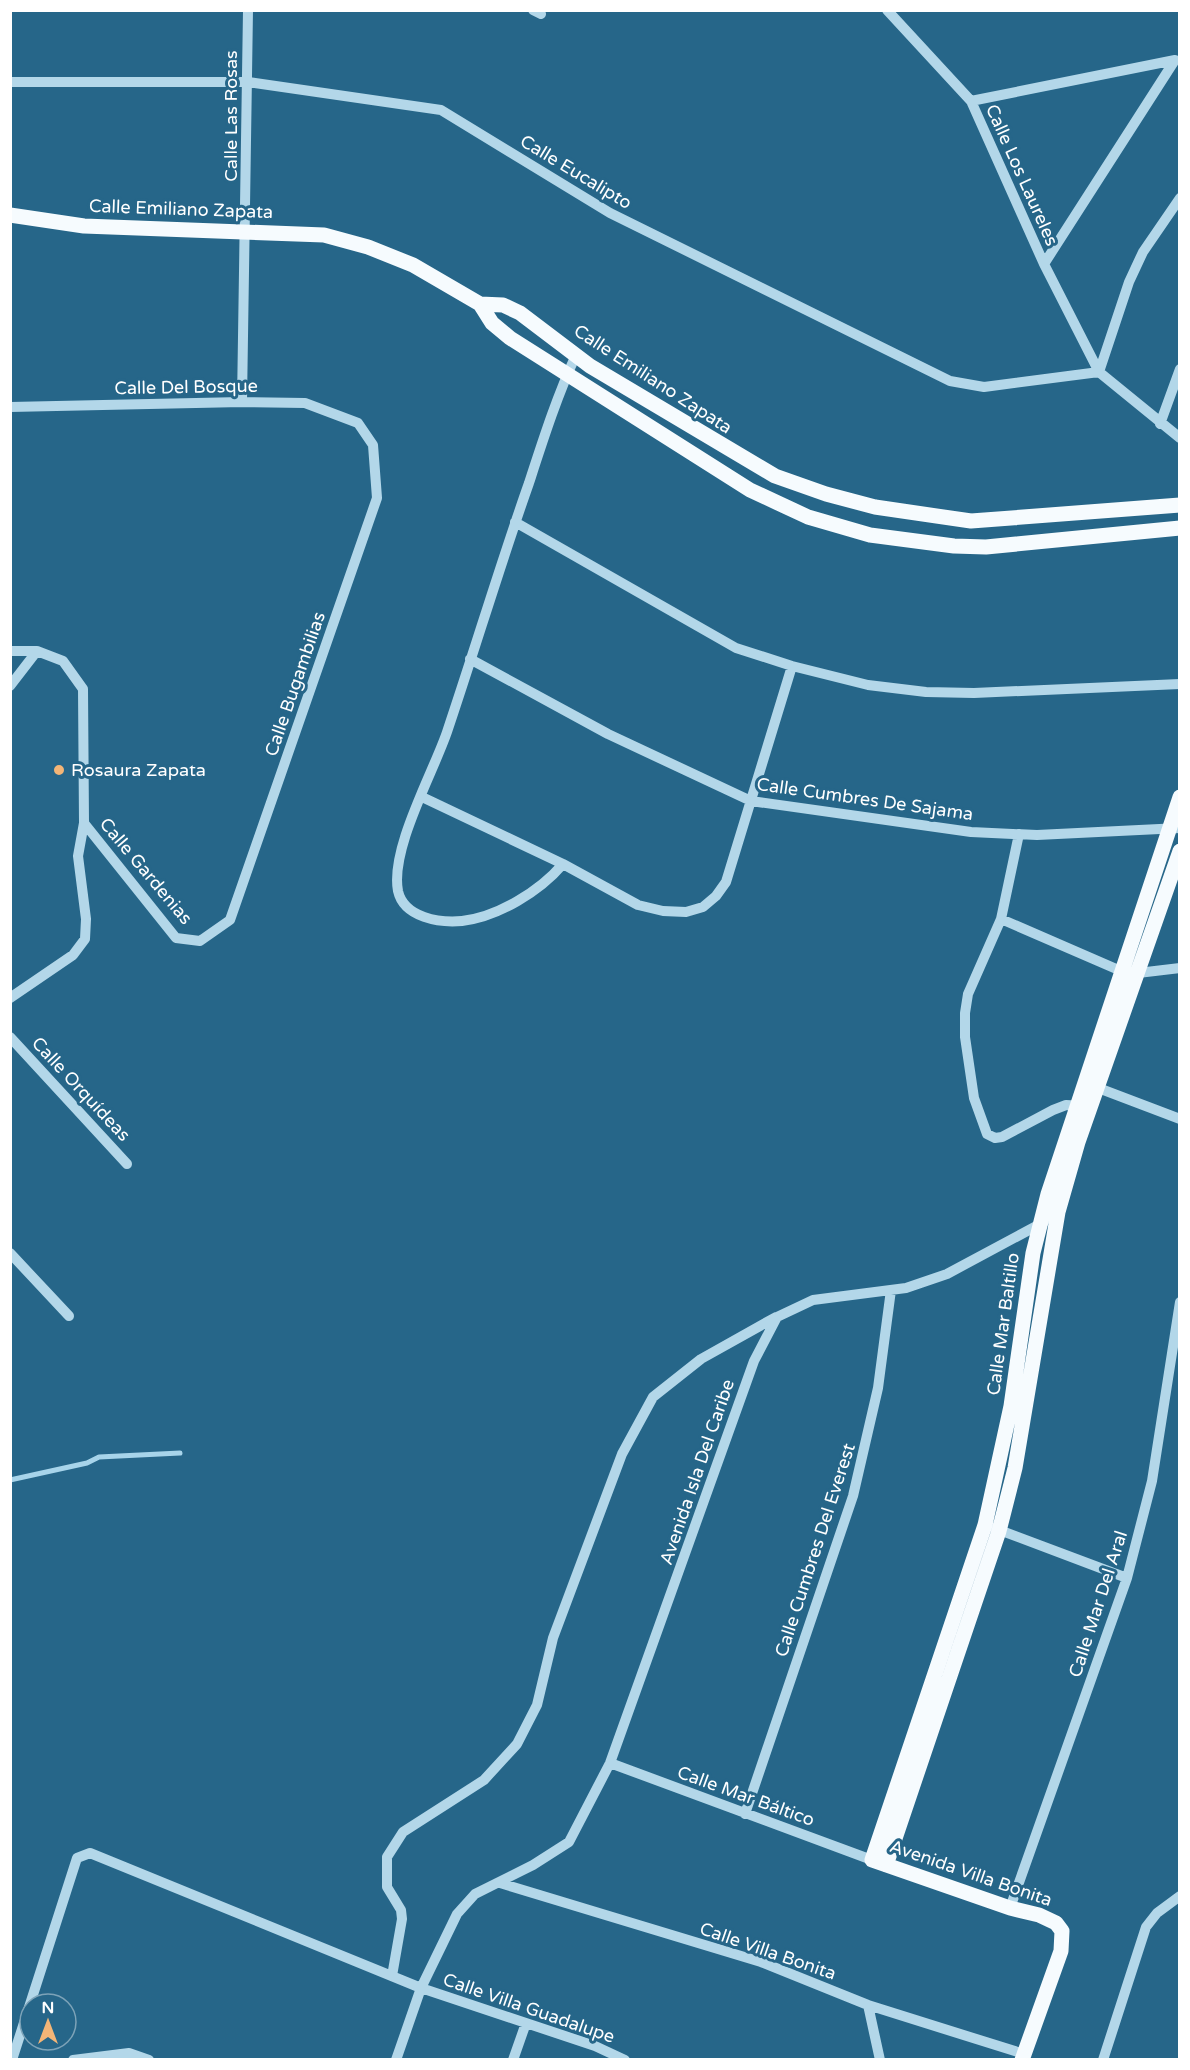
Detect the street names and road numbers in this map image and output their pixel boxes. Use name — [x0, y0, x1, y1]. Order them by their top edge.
street label: Calle Las Rosas — [220, 50, 242, 182]
street label: Calle Los Laureles — [981, 101, 1063, 249]
street label: Calle Eucalipto — [516, 130, 636, 214]
street label: Calle Emiliano Zapata — [89, 195, 273, 223]
street label: Calle Emiliano Zapata — [570, 320, 736, 438]
street label: Calle Del Bosque — [114, 375, 258, 399]
street label: Calle Bugambilias — [260, 609, 330, 759]
street label: Calle Cumbres De Sajama — [755, 773, 975, 825]
street label: Calle Gardenias — [95, 813, 197, 929]
street label: Calle Orquídeas — [27, 1032, 135, 1146]
street label: Calle Mar Baltillo — [982, 1251, 1024, 1397]
street label: Avenida Isla Del Caribe — [655, 1376, 739, 1568]
street label: Calle Cumbres Del Everest — [770, 1440, 860, 1660]
street label: Calle Mar Del Aral — [1064, 1528, 1132, 1680]
street label: Calle Mar Báltico — [674, 1761, 818, 1831]
street label: Avenida Villa Bonita — [887, 1835, 1055, 1911]
street label: Calle Villa Bonita — [697, 1917, 839, 1985]
street label: Calle Villa Guadalupe — [440, 1968, 618, 2048]

